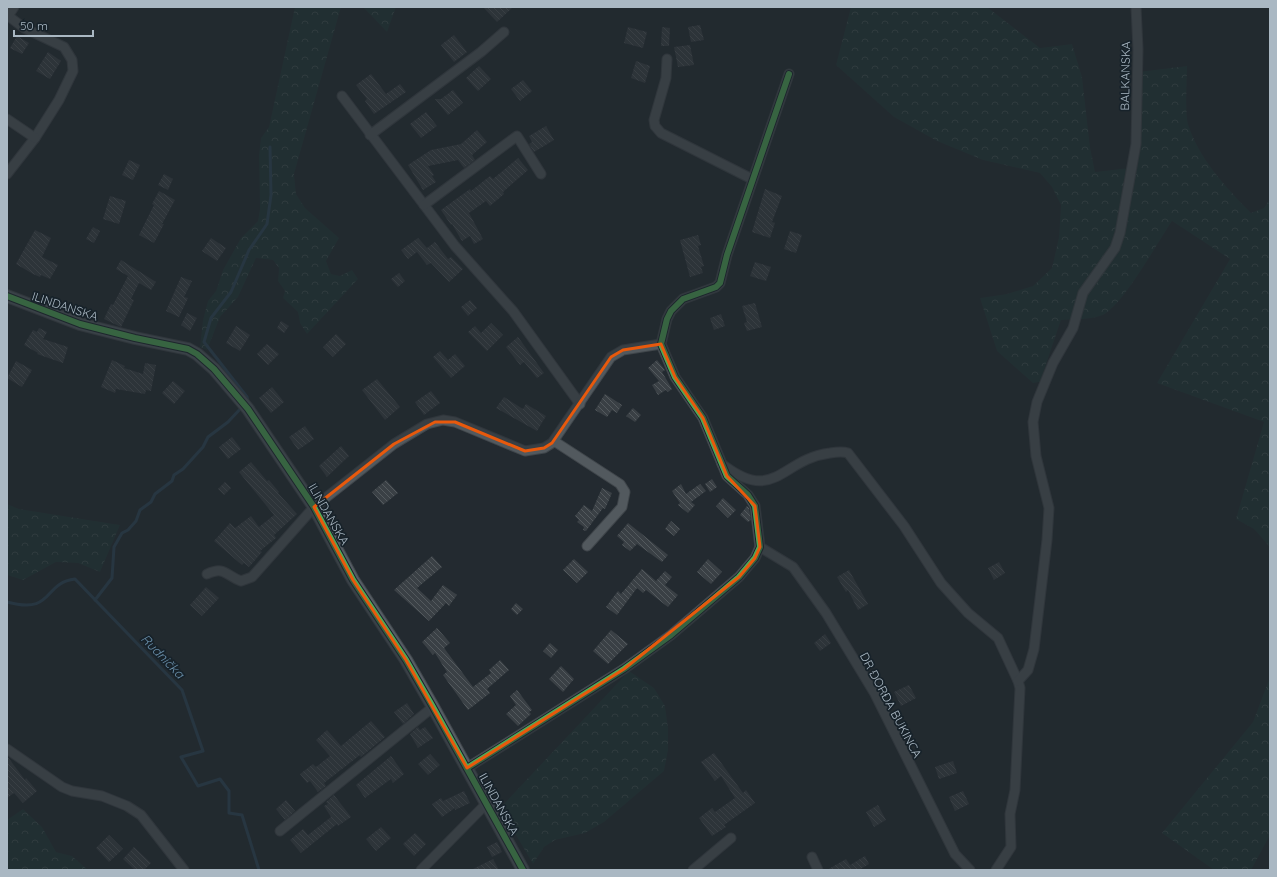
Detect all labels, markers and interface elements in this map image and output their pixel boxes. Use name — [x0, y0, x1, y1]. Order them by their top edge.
scale bar — [14, 12, 93, 38]
text: 50 m — [20, 18, 48, 33]
street label: BALKANSKA — [1117, 41, 1133, 111]
street label: ILINDANSKA — [30, 288, 100, 324]
street label: ILINDANSKA — [305, 480, 353, 548]
water label: Rudnička — [138, 630, 189, 682]
street label: DR ĐORĐA BUKINCA — [857, 650, 925, 761]
street label: ILINDANSKA — [476, 770, 522, 838]

